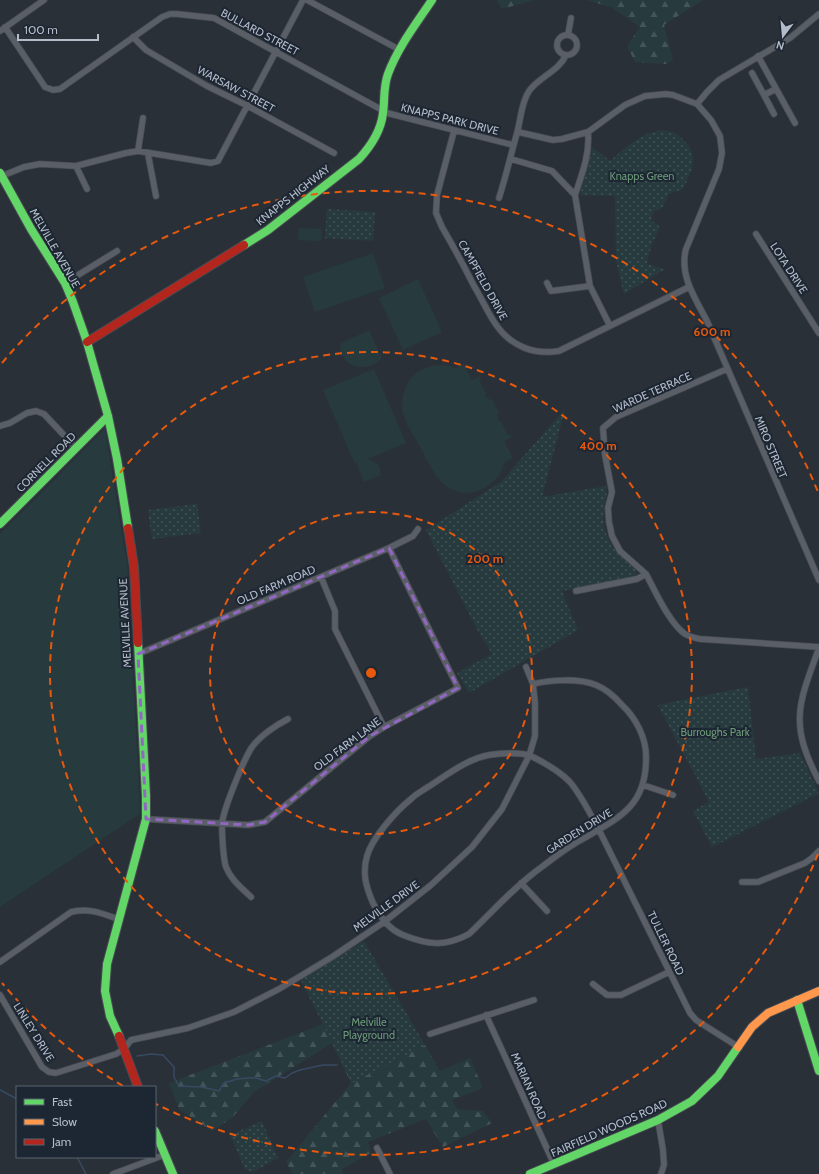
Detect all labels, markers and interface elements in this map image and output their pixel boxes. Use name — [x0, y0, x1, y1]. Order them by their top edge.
street label: BULLARD STREET — [219, 6, 302, 59]
scale bar — [18, 16, 98, 42]
north arrow — [763, 16, 803, 56]
text: 100 m — [24, 22, 58, 37]
text: N — [775, 38, 786, 53]
street label: WARSAW STREET — [195, 63, 277, 115]
street label: KNAPPS PARK DRIVE — [400, 100, 500, 138]
street label: KNAPPS HIGHWAY — [253, 161, 333, 228]
park label: Knapps Green — [609, 169, 675, 183]
street label: MELVILLE AVENUE — [27, 206, 83, 290]
street label: CAMPFIELD DRIVE — [455, 237, 511, 323]
street label: LOTA DRIVE — [767, 240, 811, 296]
text: 600 m — [694, 324, 730, 339]
street label: WARDE TERRACE — [610, 368, 694, 416]
street label: MIRO STREET — [752, 414, 790, 480]
street label: CORNELL ROAD — [13, 429, 79, 495]
text: 400 m — [579, 438, 617, 453]
text: 200 m — [467, 551, 503, 566]
street label: OLD FARM ROAD — [235, 562, 317, 608]
street label: MELVILLE AVENUE — [116, 578, 134, 668]
centre of rings — [364, 666, 378, 680]
street label: OLD FARM LANE — [311, 714, 383, 774]
park label: Burroughs Park — [680, 725, 750, 739]
street label: GARDEN DRIVE — [543, 805, 615, 857]
street label: MELVILLE DRIVE — [350, 877, 422, 935]
street label: TULLER ROAD — [644, 909, 688, 977]
street label: LINLEY DRIVE — [10, 1000, 58, 1064]
park label: Melville Playground — [343, 1015, 395, 1042]
street label: MARIAN ROAD — [508, 1050, 550, 1122]
legend — [16, 1086, 156, 1158]
text: Fast — [52, 1094, 72, 1109]
street label: FAIRFIELD WOODS ROAD — [549, 1096, 669, 1160]
text: Slow — [52, 1114, 77, 1129]
text: Jam — [51, 1134, 71, 1149]

